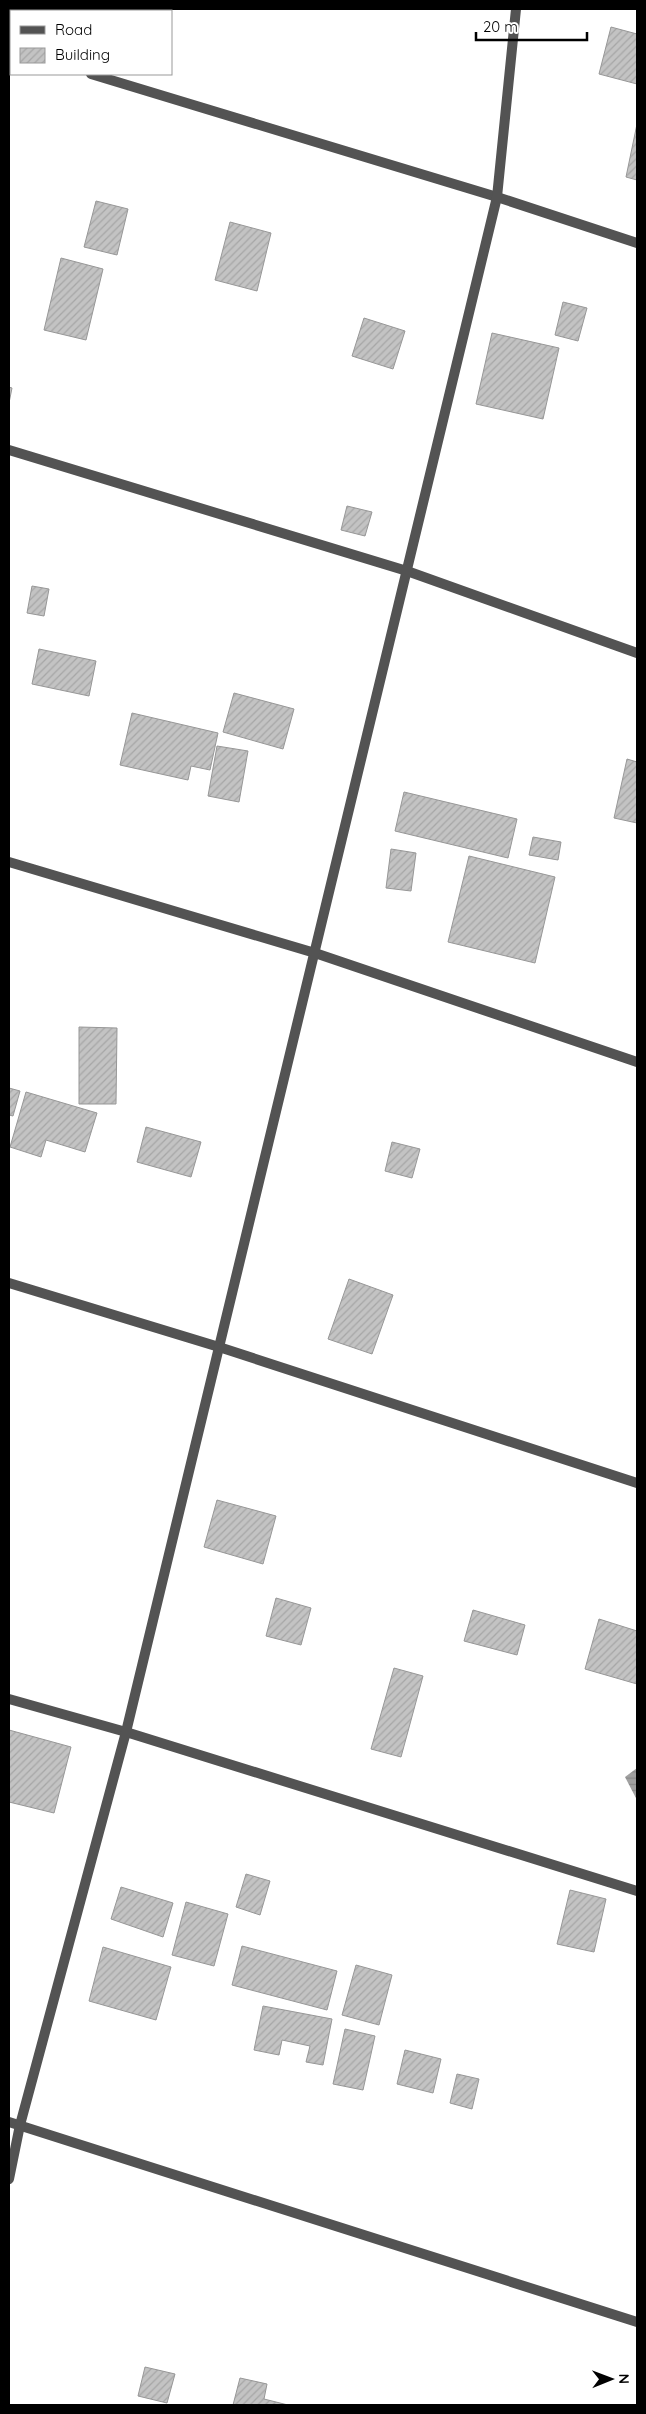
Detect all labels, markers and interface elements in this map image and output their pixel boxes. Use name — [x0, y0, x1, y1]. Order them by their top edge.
legend — [10, 10, 172, 75]
scale bar — [476, 10, 587, 42]
text: 20 m — [483, 17, 518, 36]
text: Road — [55, 20, 92, 39]
text: Building — [55, 45, 110, 64]
north arrow — [586, 2354, 636, 2404]
text: N — [615, 2373, 633, 2384]

